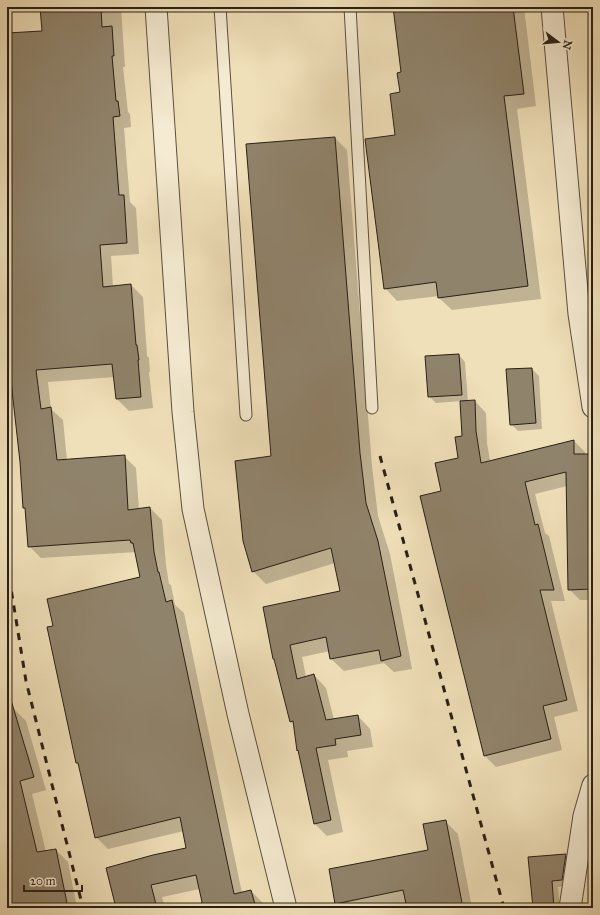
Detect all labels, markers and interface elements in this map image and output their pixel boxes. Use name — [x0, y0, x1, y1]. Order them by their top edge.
north arrow — [538, 22, 578, 62]
text: N — [559, 38, 575, 52]
scale bar — [24, 867, 82, 893]
text: 20 m — [30, 874, 56, 888]

